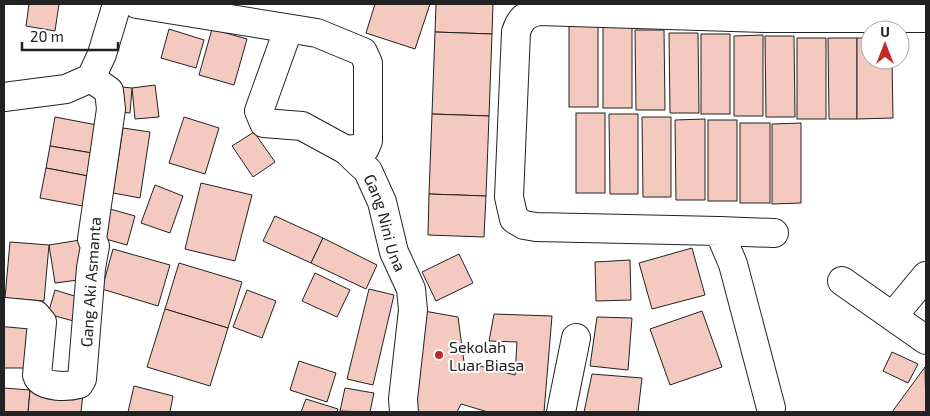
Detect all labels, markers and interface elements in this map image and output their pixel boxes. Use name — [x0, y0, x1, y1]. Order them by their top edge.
scale bar — [22, 20, 119, 52]
north arrow — [860, 20, 910, 70]
text: U — [880, 23, 890, 40]
text: 20 m — [30, 27, 64, 45]
street label: Gang Nini Una — [361, 171, 411, 274]
street label: Gang Aki Asmanta — [76, 216, 104, 348]
place label: Sekolah Luar Biasa — [449, 337, 524, 374]
marker: Sekolah Luar Biasa — [433, 349, 445, 361]

